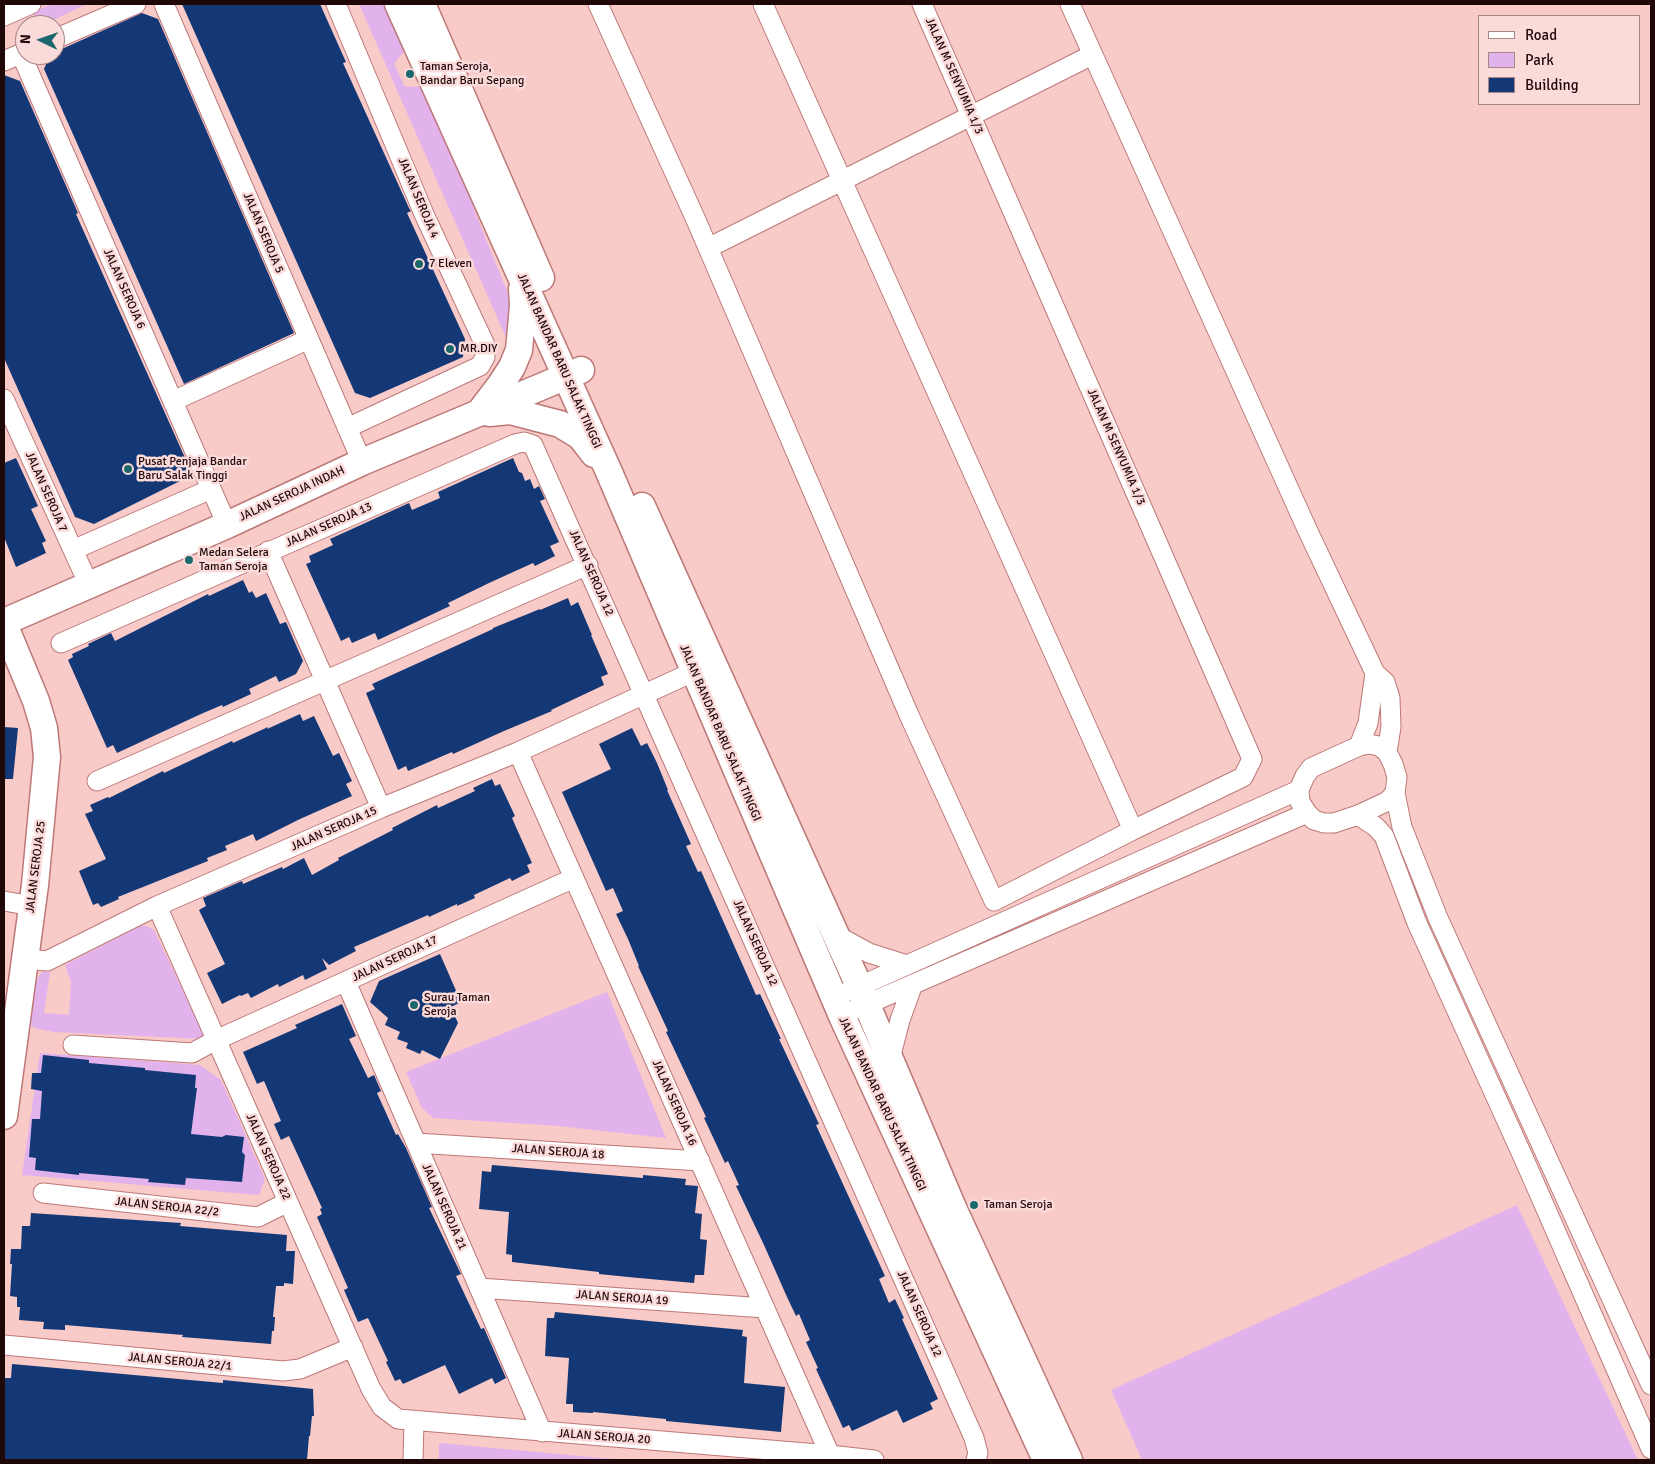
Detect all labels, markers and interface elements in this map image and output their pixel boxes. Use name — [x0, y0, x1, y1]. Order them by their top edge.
north arrow — [15, 15, 65, 65]
legend — [1478, 15, 1640, 105]
street label: JALAN M SENYUMIA 1/3 — [922, 16, 986, 136]
text: Road — [1525, 26, 1557, 44]
text: N — [17, 34, 34, 45]
text: Park — [1525, 51, 1554, 69]
place label: Taman Seroja, Bandar Baru Sepang — [420, 60, 524, 88]
marker: Taman Seroja, Bandar Baru Sepang — [404, 68, 416, 80]
text: Building — [1525, 76, 1579, 94]
street label: JALAN SEROJA 4 — [394, 155, 442, 241]
street label: JALAN SEROJA 5 — [239, 190, 287, 276]
street label: JALAN SEROJA 6 — [100, 247, 148, 331]
place label: 7 Eleven — [429, 257, 472, 271]
marker: 7 Eleven — [413, 258, 425, 270]
street label: JALAN BANDAR BARU SALAK TINGGI — [514, 271, 604, 451]
place label: MR.DIY — [460, 342, 497, 356]
marker: MR.DIY — [444, 343, 456, 355]
street label: JALAN M SENYUMIA 1/3 — [1084, 387, 1148, 507]
street label: JALAN SEROJA 7 — [22, 450, 70, 534]
place label: Pusat Penjaja Bandar Baru Salak Tinggi — [138, 455, 247, 483]
marker: Pusat Penjaja Bandar Baru Salak Tinggi — [122, 463, 134, 475]
street label: JALAN SEROJA INDAH — [237, 463, 347, 525]
street label: JALAN SEROJA 13 — [284, 500, 374, 550]
street label: JALAN SEROJA 12 — [566, 528, 616, 618]
place label: Medan Selera Taman Seroja — [199, 546, 269, 574]
marker: Medan Selera Taman Seroja — [183, 554, 195, 566]
street label: JALAN BANDAR BARU SALAK TINGGI — [676, 643, 764, 823]
street label: JALAN SEROJA 15 — [289, 804, 379, 854]
street label: JALAN SEROJA 25 — [23, 820, 49, 914]
street label: JALAN SEROJA 12 — [730, 898, 780, 988]
street label: JALAN SEROJA 17 — [350, 933, 440, 985]
place label: Surau Taman Seroja — [424, 991, 490, 1019]
marker: Surau Taman Seroja — [408, 999, 420, 1011]
street label: JALAN BANDAR BARU SALAK TINGGI — [835, 1015, 929, 1193]
street label: JALAN SEROJA 16 — [649, 1058, 699, 1148]
street label: JALAN SEROJA 22 — [243, 1112, 293, 1202]
street label: JALAN SEROJA 18 — [511, 1142, 605, 1162]
street label: JALAN SEROJA 21 — [419, 1162, 469, 1252]
street label: JALAN SEROJA 22/2 — [114, 1194, 220, 1220]
place label: Taman Seroja — [984, 1198, 1052, 1212]
marker: Taman Seroja — [968, 1199, 980, 1211]
street label: JALAN SEROJA 12 — [894, 1269, 944, 1359]
street label: JALAN SEROJA 19 — [575, 1288, 669, 1308]
street label: JALAN SEROJA 22/1 — [127, 1350, 233, 1374]
street label: JALAN SEROJA 20 — [557, 1427, 651, 1447]

